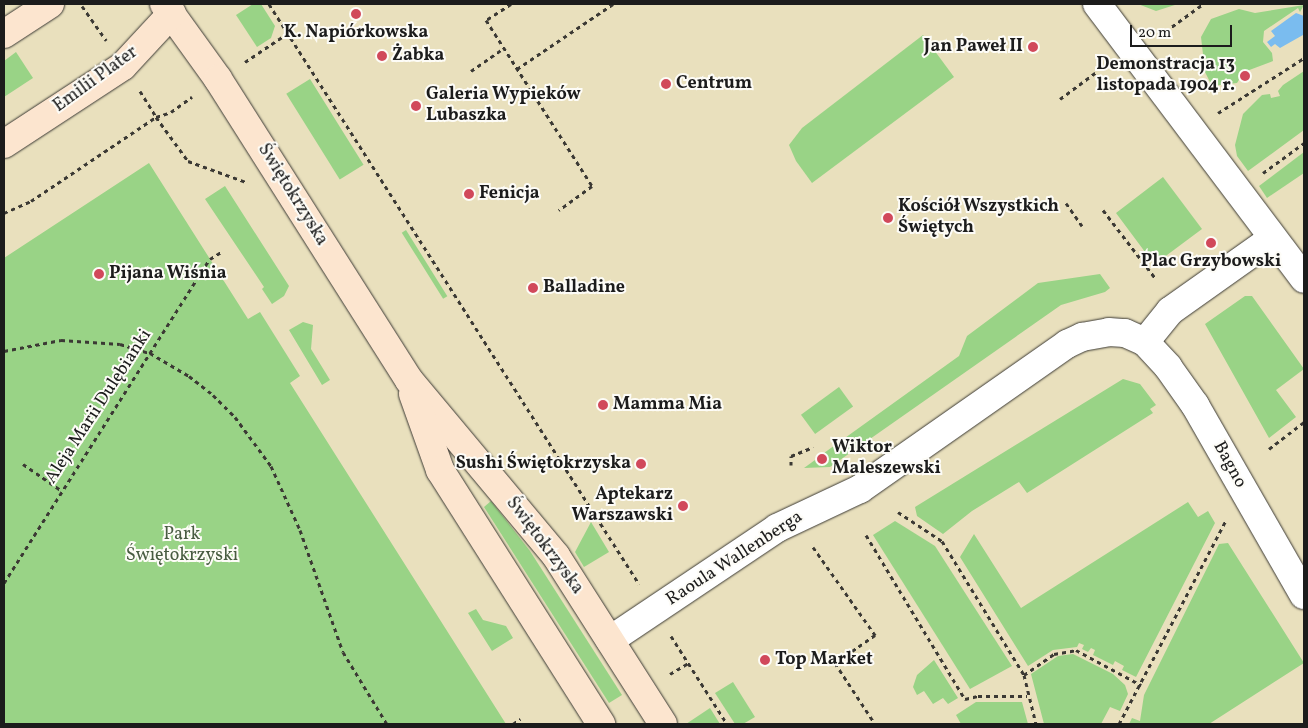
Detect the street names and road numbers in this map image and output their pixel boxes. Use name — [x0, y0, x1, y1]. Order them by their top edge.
street label: Emilii Plater — [50, 42, 142, 118]
street label: Świętokrzyska — [252, 140, 332, 250]
street label: Aleja Marii Dulębianki — [41, 326, 157, 488]
street label: Bagno — [1208, 438, 1250, 492]
street label: Świętokrzyska — [500, 493, 588, 599]
street label: Raoula Wallenberga — [663, 507, 807, 611]

